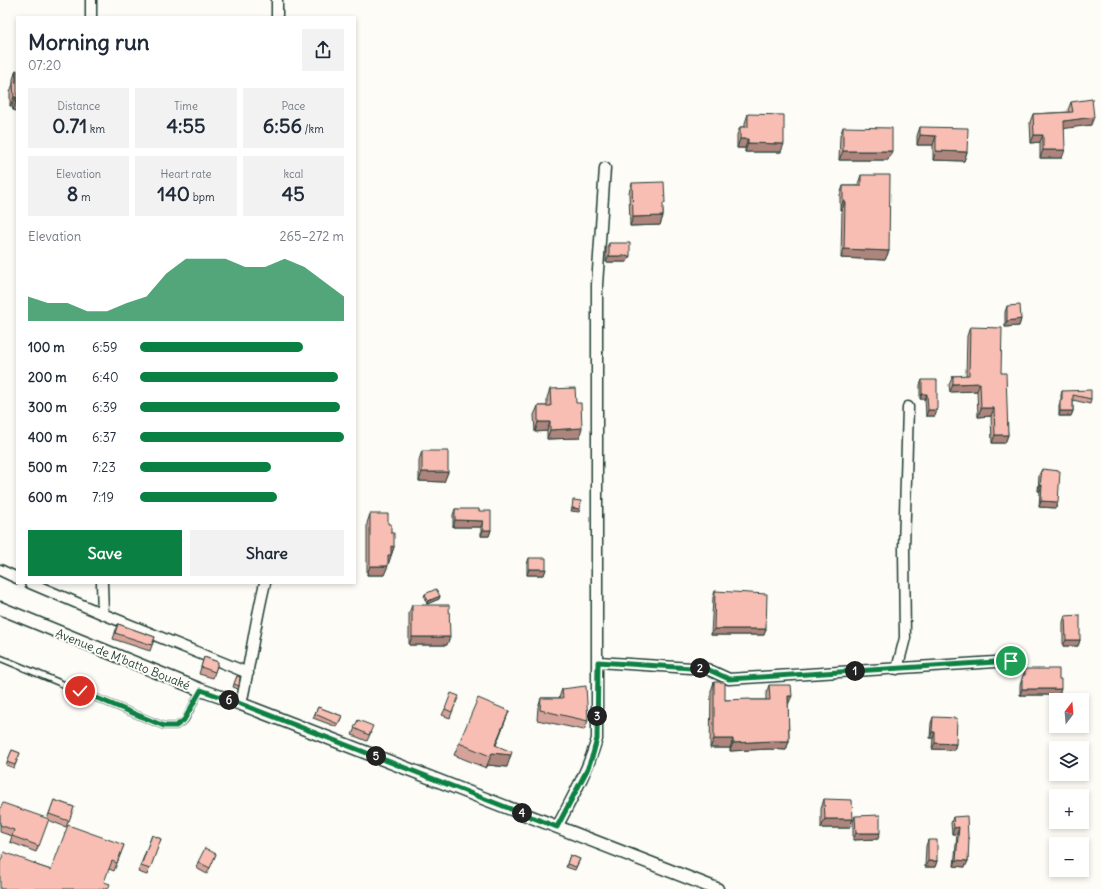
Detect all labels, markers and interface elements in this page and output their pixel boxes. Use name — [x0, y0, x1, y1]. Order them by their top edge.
text: Morning run — [28, 28, 150, 56]
button: share — [302, 29, 344, 71]
text: 07:20 — [28, 57, 61, 74]
text: Distance — [57, 99, 100, 113]
text: Time — [174, 99, 198, 113]
text: Pace — [281, 99, 305, 113]
text: 0.71 — [52, 113, 87, 138]
text: 4:55 — [166, 113, 206, 138]
text: 6:56 — [263, 113, 302, 138]
text: km — [87, 122, 105, 136]
text: /km — [302, 122, 324, 136]
text: Elevation — [56, 167, 101, 181]
text: Heart rate — [160, 167, 212, 181]
text: kcal — [283, 167, 303, 181]
text: 8 — [67, 181, 78, 206]
text: 140 — [157, 181, 190, 206]
text: 45 — [282, 181, 305, 206]
text: m — [78, 190, 91, 204]
text: bpm — [190, 190, 215, 204]
text: Elevation — [28, 228, 81, 245]
text: 265–272 m — [279, 228, 344, 245]
text: 100 m — [28, 339, 65, 356]
text: 6:59 — [92, 339, 117, 356]
text: 200 m — [28, 369, 67, 386]
text: 6:40 — [92, 369, 119, 386]
text: 300 m — [28, 399, 67, 416]
text: 6:39 — [92, 399, 117, 416]
text: 400 m — [28, 429, 67, 446]
text: 6:37 — [92, 429, 116, 446]
text: 500 m — [28, 459, 67, 476]
text: 7:23 — [92, 459, 116, 476]
text: 600 m — [28, 489, 67, 506]
text: 7:19 — [92, 489, 114, 506]
button: Save — [28, 530, 182, 576]
button: Share — [190, 530, 344, 576]
street label: Avenue de M'batto Bouaké — [54, 625, 192, 693]
pin — [994, 644, 1028, 678]
icon: arrive — [1000, 650, 1022, 672]
pin: 2 — [690, 658, 710, 678]
text: 2 — [697, 661, 703, 675]
pin: 1 — [845, 661, 865, 681]
text: 1 — [853, 664, 857, 678]
pin — [63, 674, 97, 708]
icon: check — [69, 680, 91, 702]
pin: 6 — [219, 690, 239, 710]
text: 6 — [226, 693, 232, 707]
north arrow — [1049, 693, 1089, 733]
map controls — [1049, 693, 1089, 877]
pin: 3 — [587, 706, 607, 726]
text: 3 — [594, 709, 600, 723]
button: layers — [1049, 741, 1089, 781]
pin: 5 — [366, 746, 386, 766]
text: 5 — [373, 749, 379, 763]
button: + — [1049, 789, 1089, 829]
pin: 4 — [512, 803, 532, 823]
text: 4 — [519, 806, 525, 820]
button: − — [1049, 837, 1089, 877]

